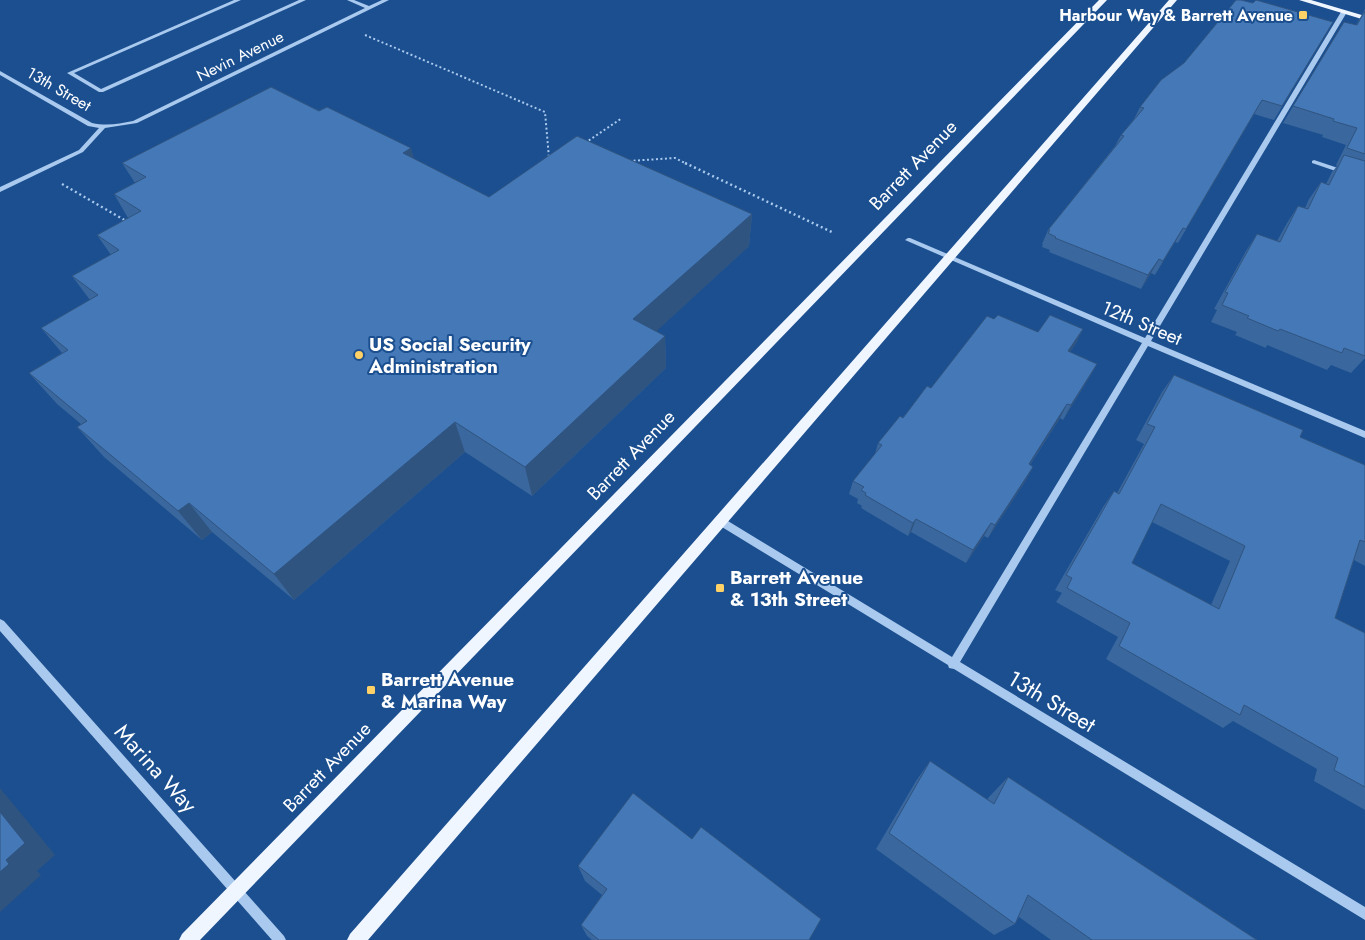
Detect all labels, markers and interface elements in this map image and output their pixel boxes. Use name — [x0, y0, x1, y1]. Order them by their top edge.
place label: Harbour Way & Barrett Avenue — [1059, 4, 1293, 27]
marker: Harbour Way & Barrett Avenue — [1297, 9, 1309, 21]
street label: Nevin Avenue — [192, 25, 288, 87]
street label: 13th Street — [22, 61, 96, 117]
street label: Barrett Avenue — [863, 114, 963, 216]
street label: 12th Street — [1098, 294, 1187, 352]
place label: US Social Security Administration — [368, 331, 532, 380]
marker: US Social Security Administration — [353, 349, 365, 361]
street label: Barrett Avenue — [581, 404, 681, 506]
place label: Barrett Avenue & 13th Street — [730, 564, 863, 613]
marker: Barrett Avenue & 13th Street — [714, 582, 726, 594]
street label: 13th Street — [1002, 662, 1103, 740]
place label: Barrett Avenue & Marina Way — [381, 666, 514, 715]
marker: Barrett Avenue & Marina Way — [365, 684, 377, 696]
street label: Marina Way — [107, 716, 205, 820]
street label: Barrett Avenue — [277, 716, 377, 818]

